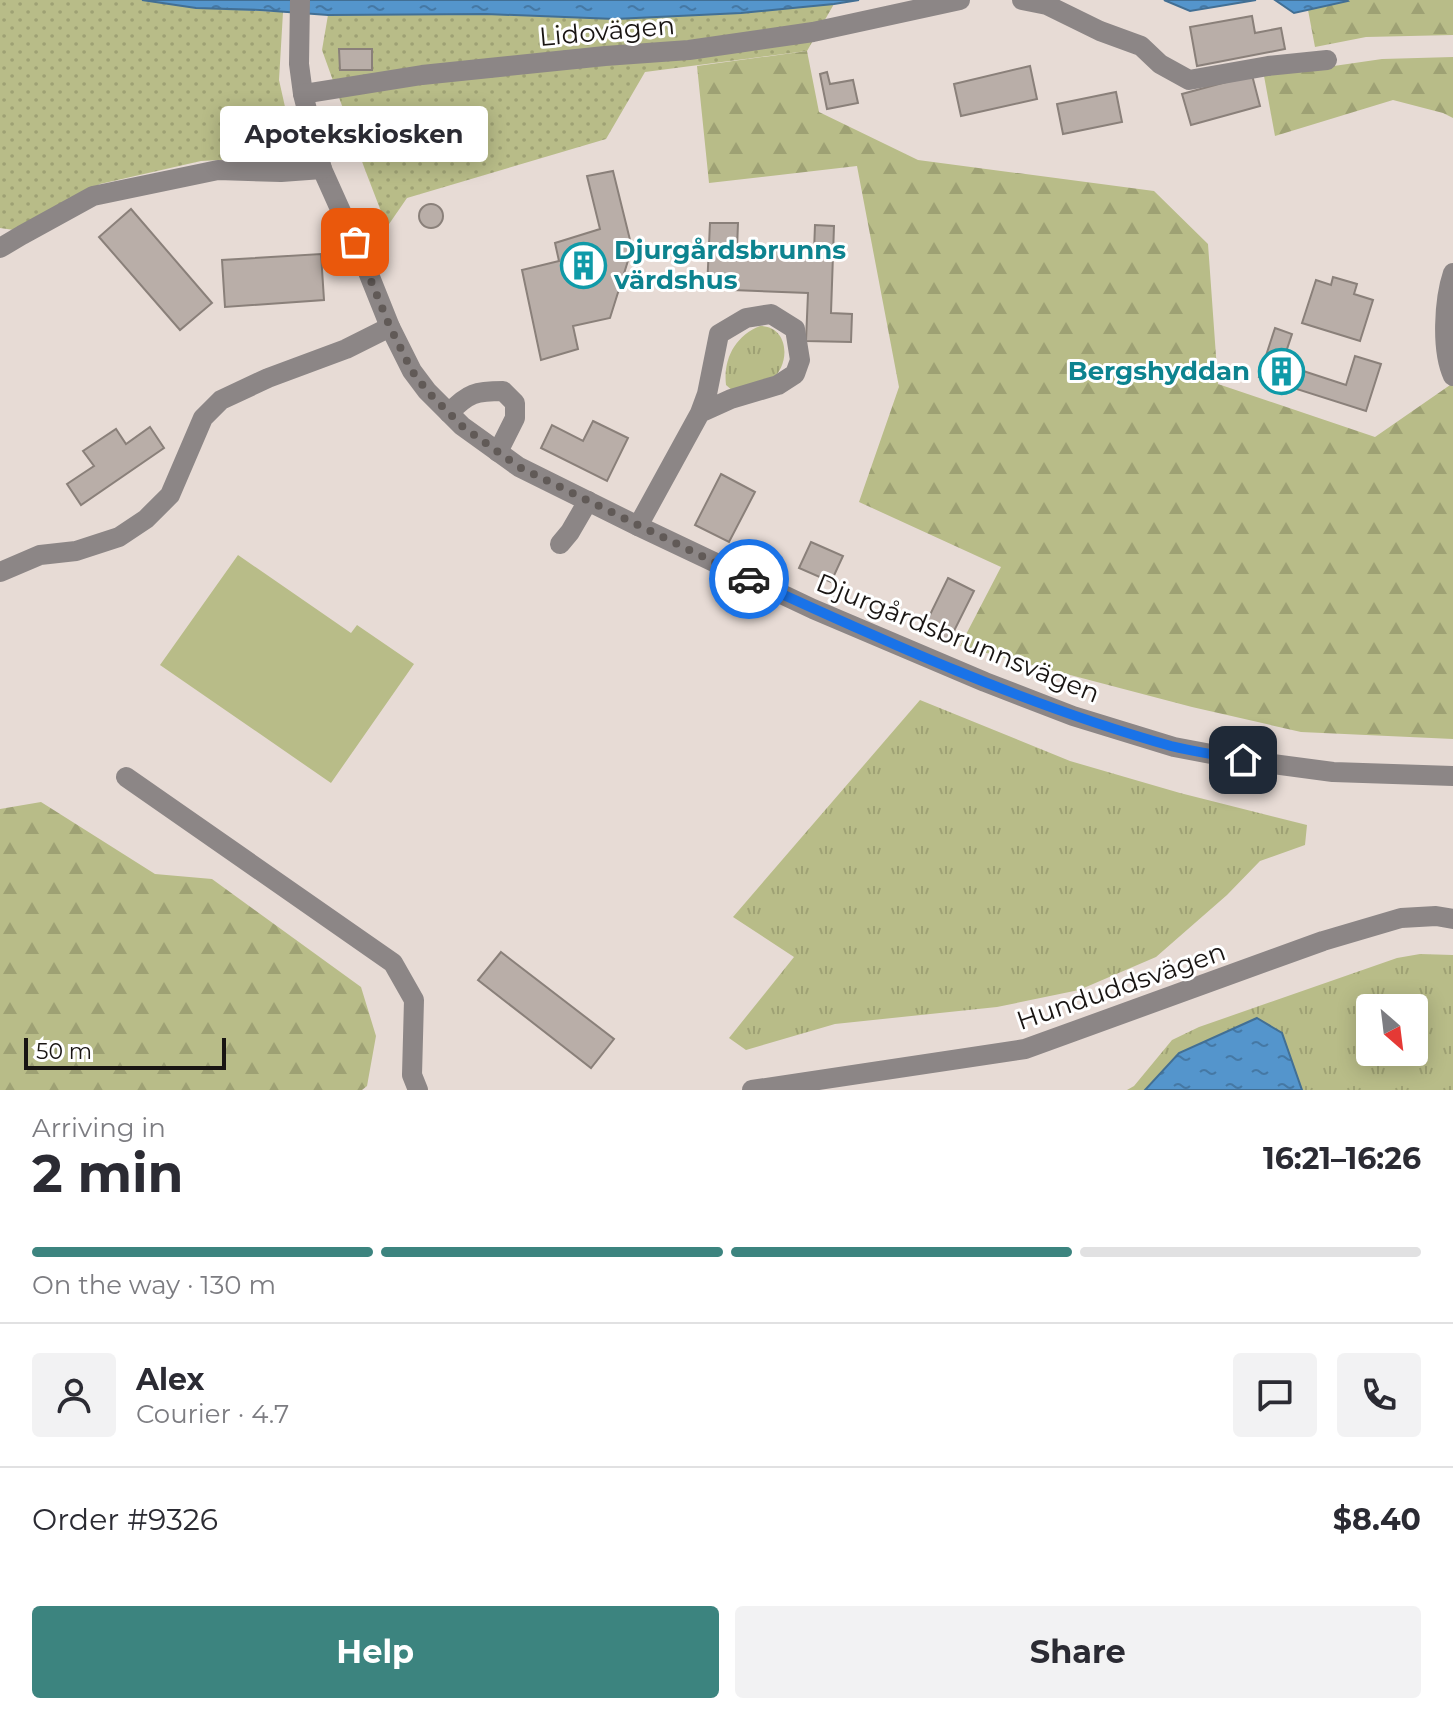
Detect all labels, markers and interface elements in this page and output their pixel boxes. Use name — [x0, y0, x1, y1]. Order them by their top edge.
street label: Lidovägen — [538, 9, 676, 53]
callout: Apotekskiosken — [221, 106, 489, 162]
text: Apotekskiosken — [244, 118, 464, 150]
pin — [321, 208, 389, 276]
icon: bag — [333, 220, 377, 264]
place label: Djurgårdsbrunns värdshus — [613, 234, 846, 296]
building icon: Djurgårdsbrunns värdshus — [559, 241, 607, 289]
building icon: Bergshyddan — [1257, 347, 1305, 395]
place label: Bergshyddan — [1068, 355, 1250, 387]
courier — [709, 539, 789, 619]
icon: car — [727, 557, 771, 601]
street label: Djurgårdsbrunnsvägen — [812, 566, 1104, 710]
pin — [1209, 726, 1277, 794]
icon: home — [1221, 738, 1265, 782]
street label: Hunduddsvägen — [1012, 935, 1230, 1037]
north arrow — [1356, 994, 1428, 1066]
map controls — [1356, 994, 1428, 1066]
scale bar — [24, 1034, 226, 1070]
text: 50 m — [36, 1038, 92, 1065]
text: Arriving in — [32, 1112, 166, 1144]
text: 16:21–16:26 — [1263, 1140, 1421, 1177]
text: 2 min — [32, 1142, 184, 1205]
text: On the way · 130 m — [32, 1269, 276, 1301]
button: person — [32, 1353, 116, 1437]
button: chat — [1233, 1353, 1317, 1437]
button: phone — [1337, 1353, 1421, 1437]
text: Alex — [136, 1361, 204, 1398]
text: Courier · 4.7 — [136, 1398, 289, 1430]
text: Order #9326 — [32, 1501, 218, 1538]
text: $8.40 — [1333, 1501, 1421, 1538]
button: Help — [32, 1606, 719, 1698]
button: Share — [735, 1606, 1421, 1698]

